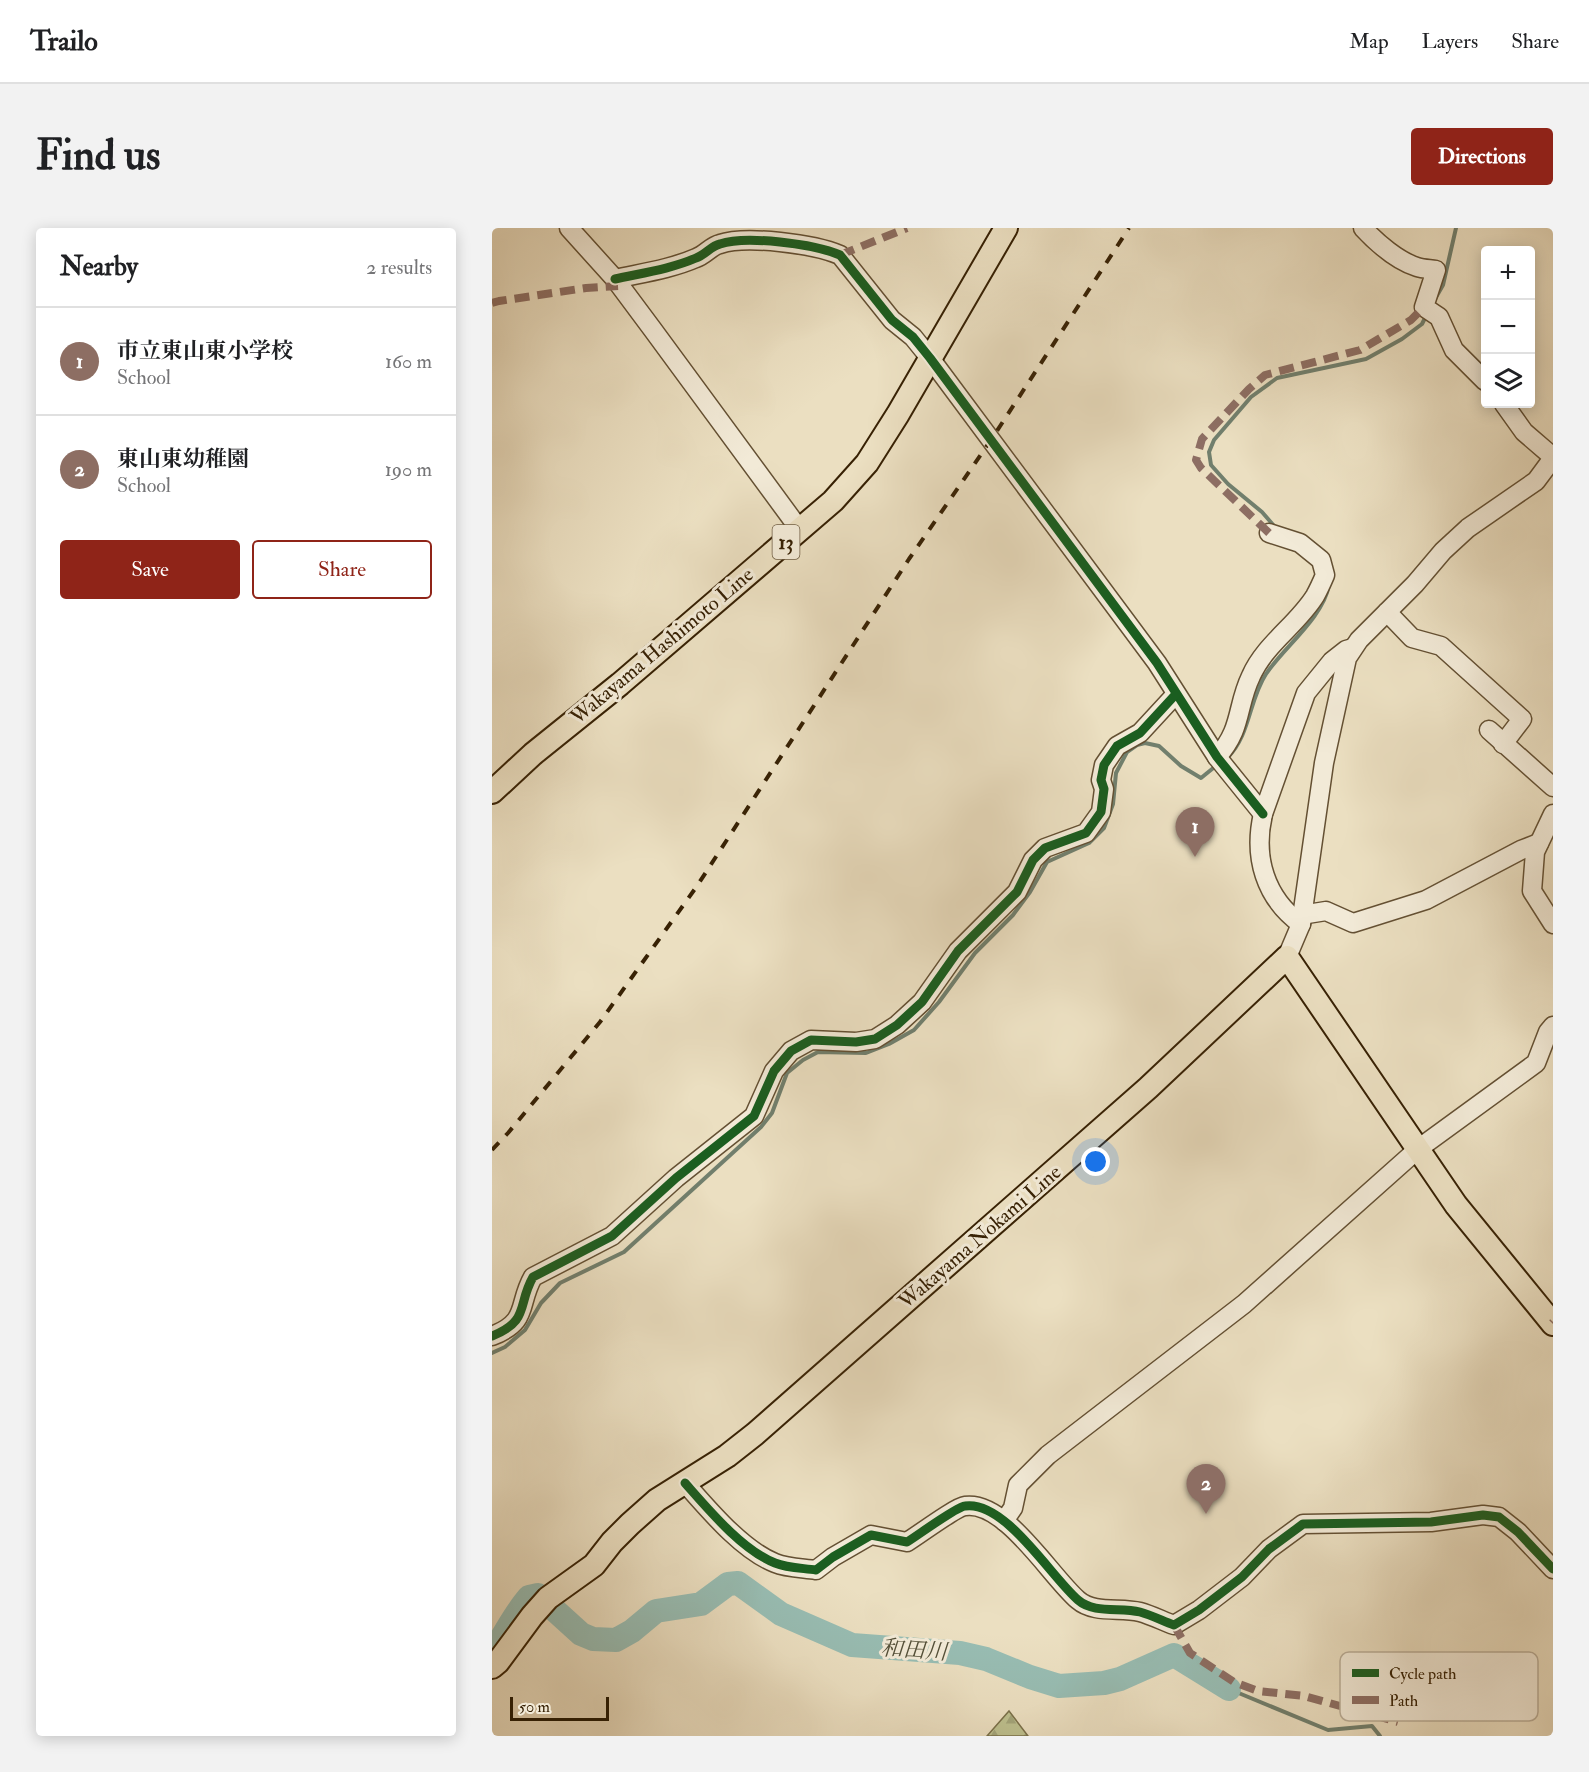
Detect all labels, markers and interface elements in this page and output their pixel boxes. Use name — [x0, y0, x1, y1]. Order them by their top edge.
text: Trailo — [30, 24, 98, 59]
text: Map — [1349, 28, 1389, 55]
text: Layers — [1422, 28, 1478, 55]
text: Share — [1511, 28, 1559, 55]
button: Directions — [1411, 128, 1553, 185]
text: Find us — [36, 130, 160, 182]
map controls — [1481, 246, 1535, 408]
button: + — [1481, 246, 1535, 300]
text: Nearby — [60, 251, 138, 283]
text: 2 results — [366, 255, 432, 280]
button: − — [1481, 300, 1535, 354]
text: 市立東山東小学校 — [117, 337, 293, 365]
text: 1 — [76, 349, 83, 374]
text: 160 m — [385, 349, 432, 374]
button: layers — [1481, 354, 1535, 408]
text: School — [117, 365, 171, 390]
text: 東山東幼稚園 — [117, 445, 249, 473]
text: 2 — [74, 457, 85, 482]
text: 190 m — [385, 457, 432, 482]
text: School — [117, 473, 171, 498]
road number: 13 — [772, 525, 800, 559]
button: Save — [60, 540, 240, 599]
button: Share — [252, 540, 432, 599]
street label: Wakayama Hashimoto Line — [564, 561, 759, 731]
pin: 1 — [1176, 808, 1214, 857]
your location — [1081, 1147, 1110, 1176]
street label: Wakayama Nokami Line — [892, 1159, 1067, 1316]
pin: 2 — [1186, 1464, 1226, 1514]
water label: 和田川 — [880, 1634, 950, 1666]
legend — [1340, 1652, 1538, 1721]
text: Cycle path — [1389, 1664, 1457, 1685]
text: Path — [1389, 1691, 1419, 1711]
scale bar — [510, 1694, 609, 1722]
text: 50 m — [519, 1697, 550, 1717]

